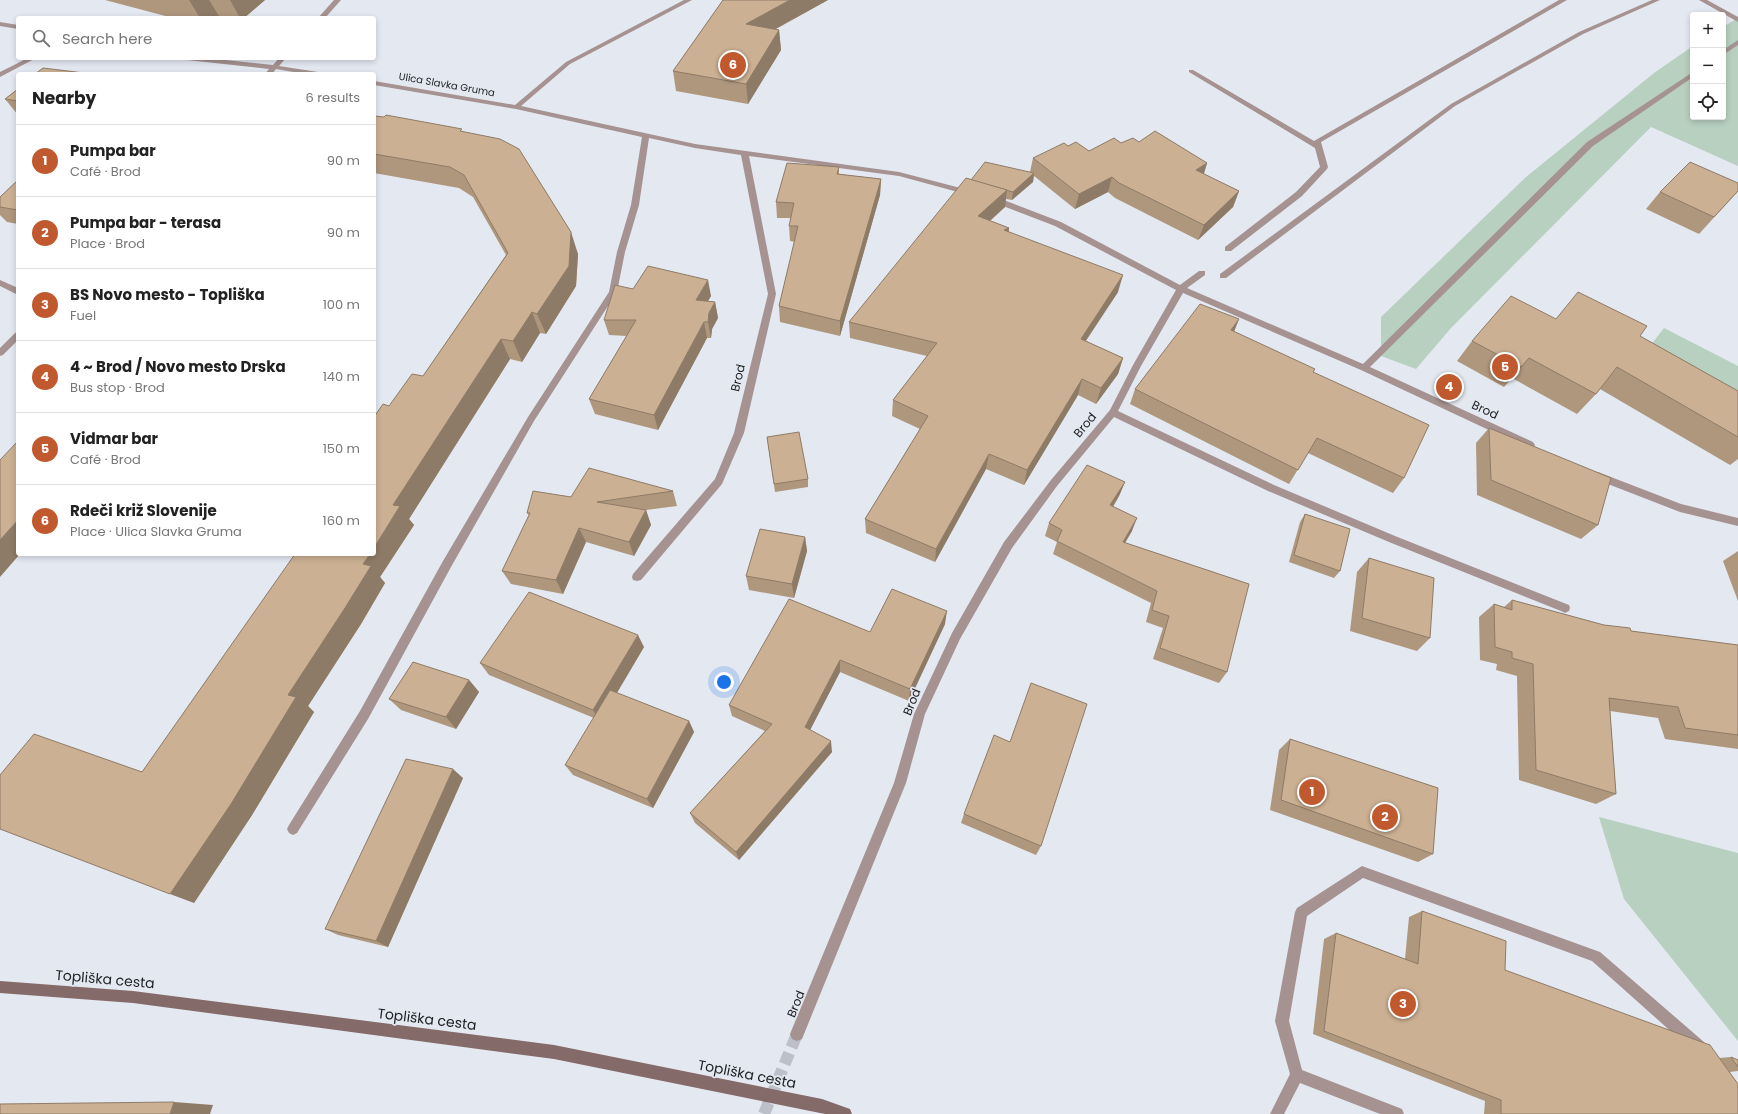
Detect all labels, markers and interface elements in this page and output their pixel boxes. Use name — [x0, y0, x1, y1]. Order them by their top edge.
map controls — [1690, 12, 1726, 120]
button: + — [1690, 12, 1726, 48]
search box — [16, 16, 376, 60]
icon: search — [30, 27, 52, 49]
text: Search here — [62, 28, 152, 49]
button: − — [1690, 48, 1726, 84]
pin: 6 — [720, 50, 746, 80]
street label: Ulica Slavka Gruma — [398, 69, 496, 100]
button: locate — [1690, 84, 1726, 120]
text: Nearby — [32, 86, 96, 110]
text: 6 results — [306, 88, 360, 107]
text: Pumpa bar — [70, 140, 156, 161]
text: 1 — [43, 151, 47, 170]
text: 90 m — [327, 151, 360, 170]
text: Café · Brod — [70, 162, 141, 181]
text: Pumpa bar - terasa — [70, 212, 221, 233]
text: 2 — [41, 223, 49, 242]
text: 90 m — [327, 223, 360, 242]
text: Place · Brod — [70, 234, 145, 253]
text: BS Novo mesto - Topliška — [70, 284, 265, 305]
text: 3 — [41, 295, 49, 314]
text: 100 m — [323, 295, 360, 314]
text: Fuel — [70, 306, 96, 325]
pin: 5 — [1492, 352, 1518, 382]
text: 4 ~ Brod / Novo mesto Drska — [70, 356, 286, 377]
street label: Brod — [726, 363, 749, 393]
text: 4 — [41, 367, 49, 386]
text: 140 m — [323, 367, 360, 386]
pin: 4 — [1436, 372, 1462, 402]
text: Bus stop · Brod — [70, 378, 165, 397]
street label: Brod — [1469, 396, 1501, 423]
street label: Brod — [1069, 409, 1100, 441]
text: Vidmar bar — [70, 428, 158, 449]
text: 5 — [41, 439, 49, 458]
text: 150 m — [323, 439, 360, 458]
text: Café · Brod — [70, 450, 141, 469]
text: Rdeči križ Slovenije — [70, 500, 217, 521]
text: 6 — [41, 511, 49, 530]
text: 160 m — [323, 511, 360, 530]
text: Place · Ulica Slavka Gruma — [70, 522, 242, 541]
your location — [714, 672, 734, 692]
street label: Brod — [898, 686, 925, 718]
pin: 1 — [1299, 777, 1325, 807]
pin: 2 — [1372, 802, 1398, 832]
street label: Topliška cesta — [54, 965, 156, 993]
street label: Brod — [782, 988, 809, 1020]
pin: 3 — [1390, 989, 1416, 1019]
street label: Topliška cesta — [376, 1003, 478, 1035]
street label: Topliška cesta — [696, 1055, 798, 1093]

